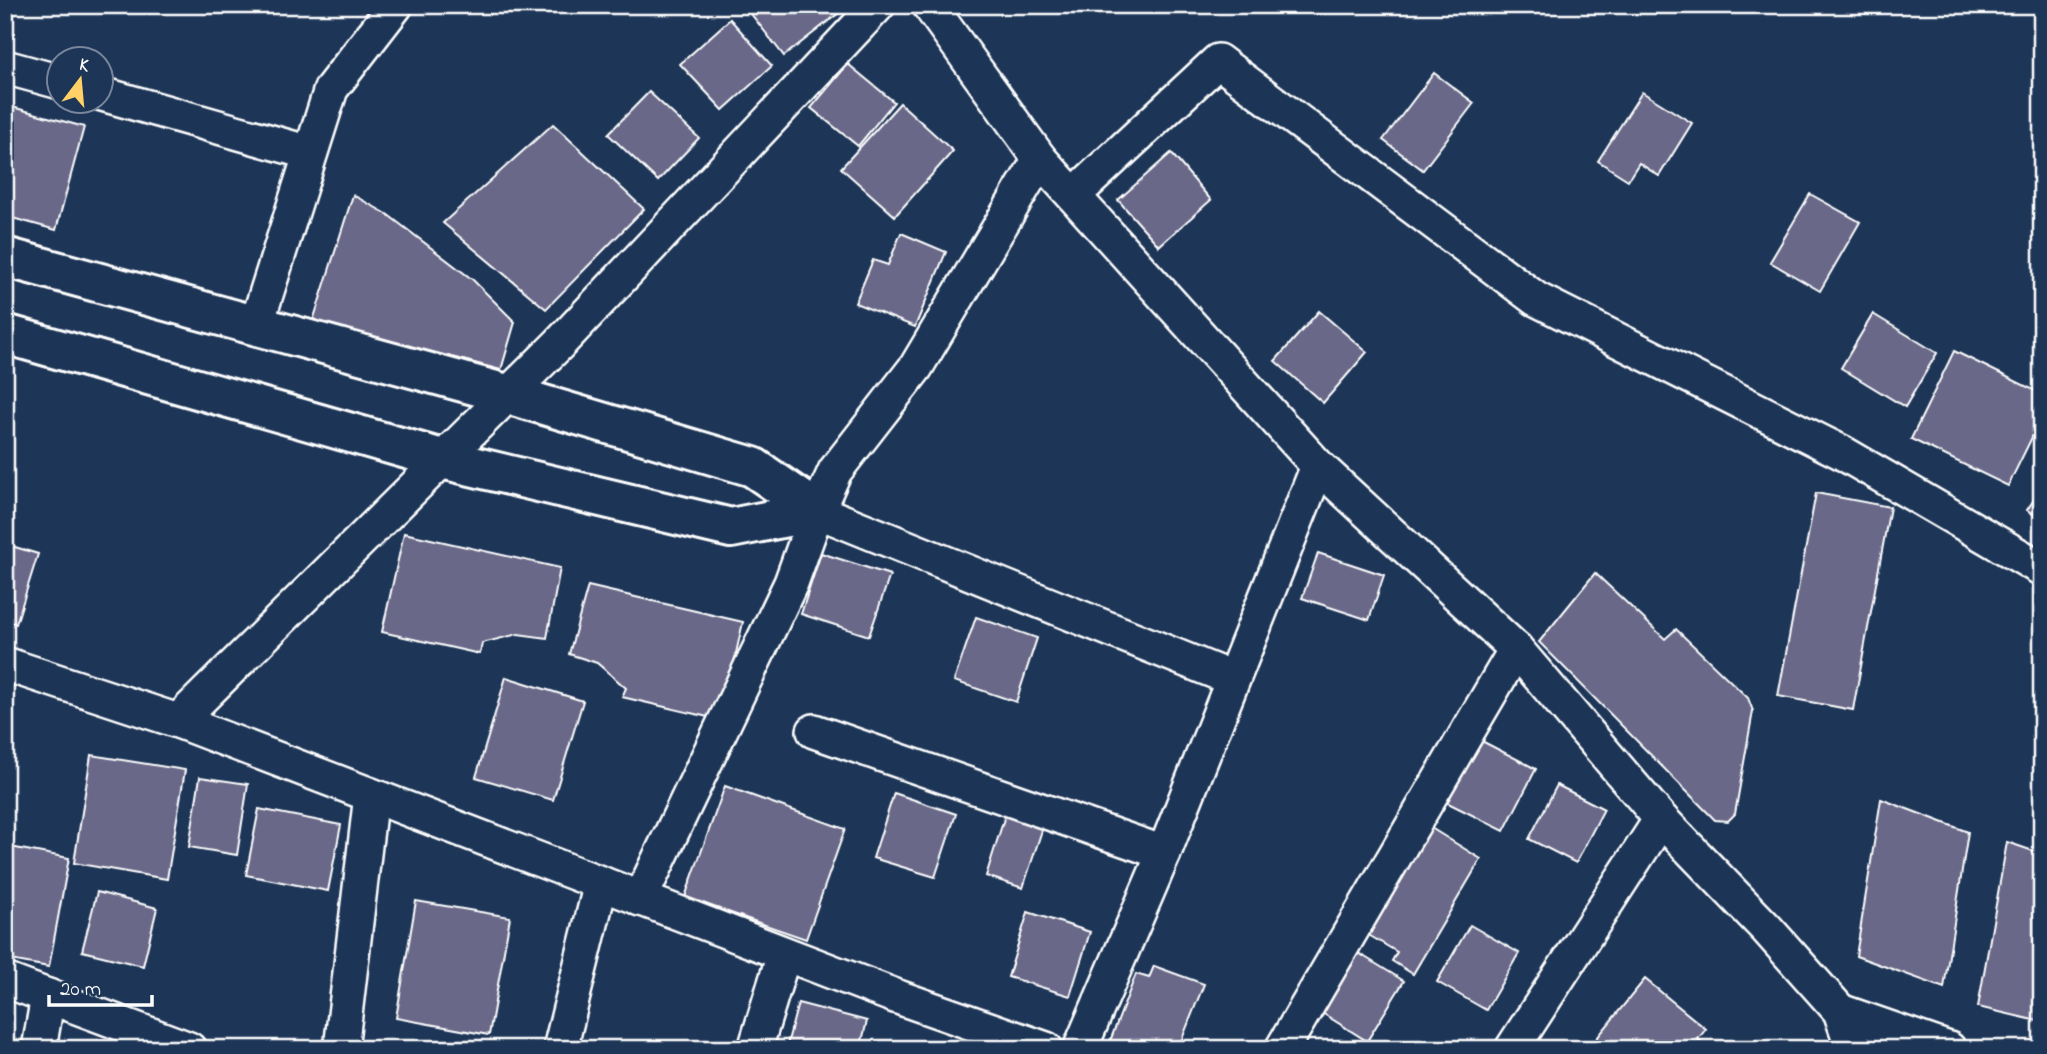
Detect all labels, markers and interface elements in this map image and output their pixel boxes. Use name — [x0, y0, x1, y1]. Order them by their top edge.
north arrow — [46, 46, 116, 116]
text: K — [76, 52, 93, 81]
scale bar — [49, 963, 152, 1007]
text: 20 m — [60, 975, 101, 1005]

